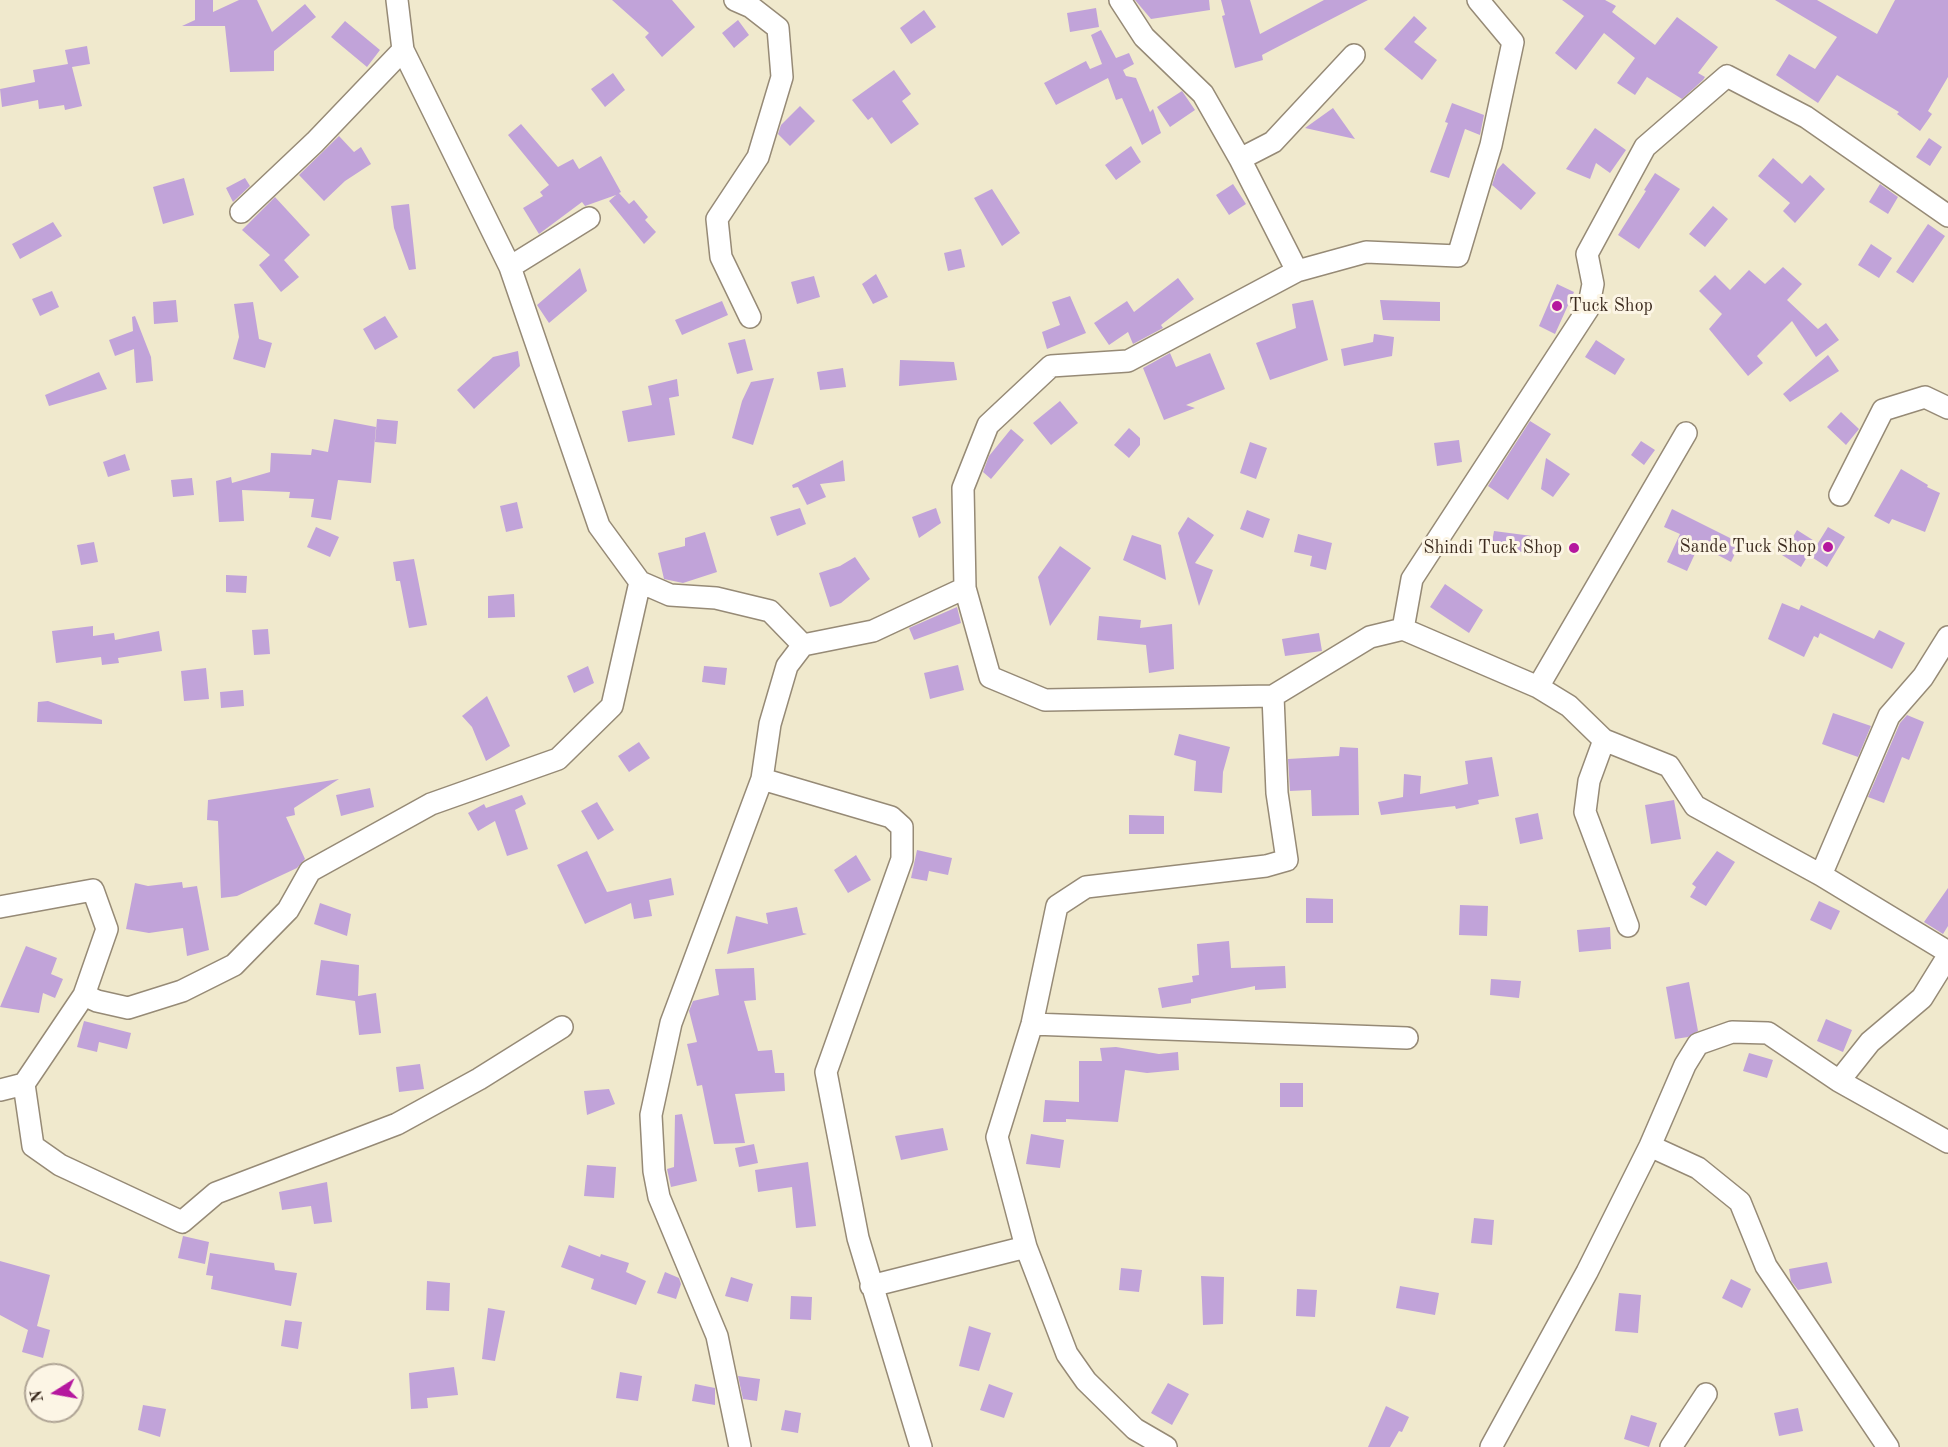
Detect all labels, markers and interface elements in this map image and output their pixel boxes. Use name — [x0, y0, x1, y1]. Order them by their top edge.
place label: Tuck Shop — [1569, 295, 1653, 317]
marker: Tuck Shop — [1550, 299, 1564, 313]
place label: Sande Tuck Shop — [1680, 536, 1816, 558]
place label: Shindi Tuck Shop — [1423, 537, 1562, 559]
marker: Sande Tuck Shop — [1821, 540, 1835, 554]
marker: Shindi Tuck Shop — [1567, 541, 1581, 555]
north arrow — [24, 1363, 84, 1423]
text: N — [29, 1389, 47, 1404]

